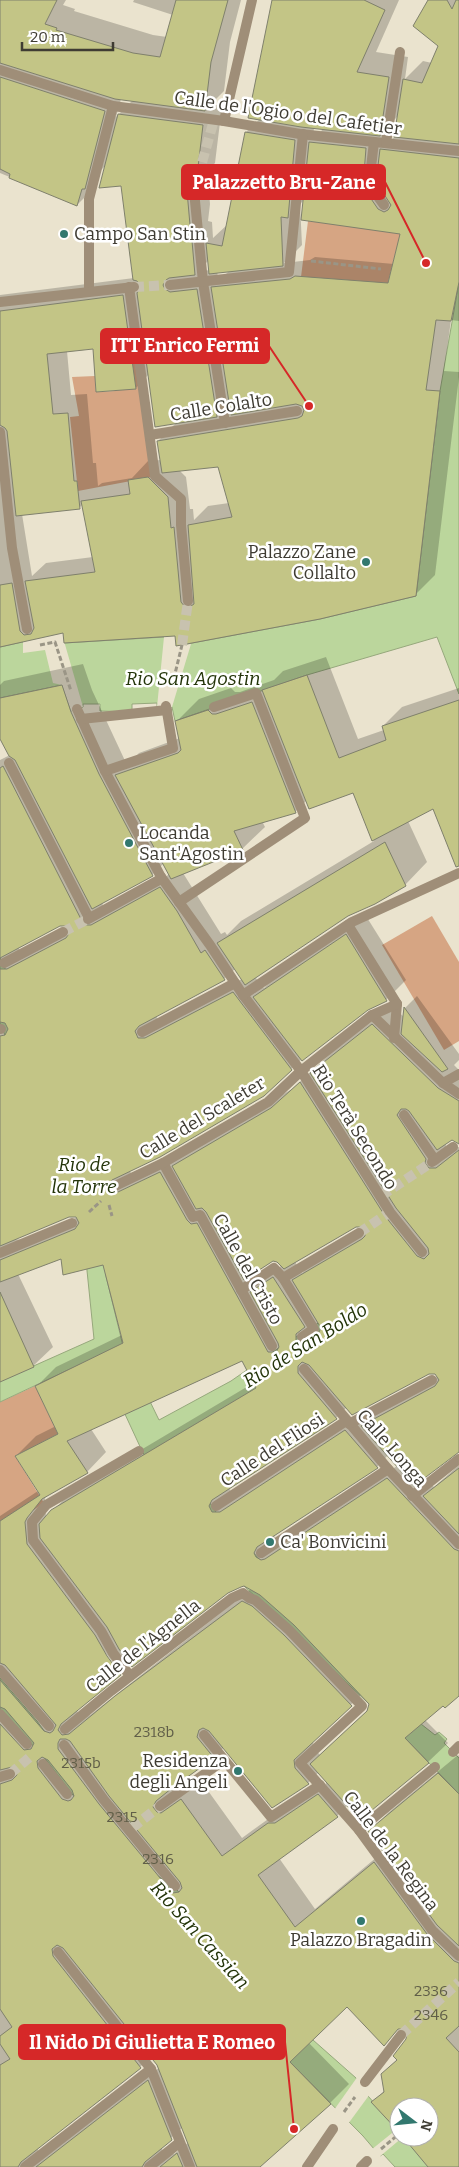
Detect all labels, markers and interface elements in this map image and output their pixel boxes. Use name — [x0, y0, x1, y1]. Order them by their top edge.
scale bar — [22, 20, 114, 52]
text: 20 m — [30, 28, 66, 46]
street label: Calle de l'Ogio o del Cafetier — [173, 86, 403, 140]
callout: Palazzetto Bru-Zane — [182, 165, 385, 199]
text: Palazzetto Bru-Zane — [192, 171, 376, 194]
place label: Campo San Stin — [74, 223, 207, 245]
marker: Campo San Stin — [58, 228, 70, 240]
callout: ITT Enrico Fermi — [101, 329, 269, 363]
text: ITT Enrico Fermi — [111, 334, 259, 357]
street label: Calle Colalto — [168, 388, 274, 426]
place label: Palazzo Zane Collalto — [248, 541, 356, 584]
marker: Palazzo Zane Collalto — [360, 556, 372, 568]
water label: Rio San Agostin — [125, 667, 261, 690]
place label: Locanda Sant'Agostin — [139, 822, 245, 865]
marker: Locanda Sant'Agostin — [123, 837, 135, 849]
street label: Rio Terà Secondo — [308, 1060, 402, 1194]
street label: Calle del Scaleter — [135, 1072, 269, 1164]
water label: Rio de la Torre — [51, 1153, 117, 1198]
street label: Calle del Cristo — [208, 1210, 288, 1328]
water label: Rio de San Boldo — [239, 1298, 371, 1392]
street label: Calle Longa — [352, 1405, 432, 1492]
street label: Calle del Fliosi — [216, 1408, 328, 1492]
place label: Ca' Bonvicini — [280, 1531, 386, 1553]
marker: Ca' Bonvicini — [264, 1536, 276, 1548]
street label: Calle de l'Agnella — [81, 1594, 205, 1698]
house number: 2318b — [134, 1723, 174, 1741]
place label: Residenza degli Angeli — [129, 1750, 228, 1793]
house number: 2315b — [61, 1754, 101, 1772]
marker: Residenza degli Angeli — [232, 1765, 244, 1777]
street label: Calle de la Regina — [339, 1786, 444, 1916]
house number: 2315 — [107, 1808, 137, 1826]
house number: 2316 — [142, 1850, 174, 1868]
water label: Rio San Cassian — [146, 1876, 254, 1994]
marker: Palazzo Bragadin — [355, 1915, 367, 1927]
place label: Palazzo Bragadin — [290, 1929, 432, 1951]
house number: 2336 — [414, 1982, 448, 2000]
house number: 2346 — [414, 2006, 448, 2024]
callout: Il Nido Di Giulietta E Romeo — [19, 2025, 285, 2059]
text: Il Nido Di Giulietta E Romeo — [29, 2031, 275, 2054]
north arrow — [389, 2097, 439, 2147]
text: N — [416, 2118, 436, 2133]

